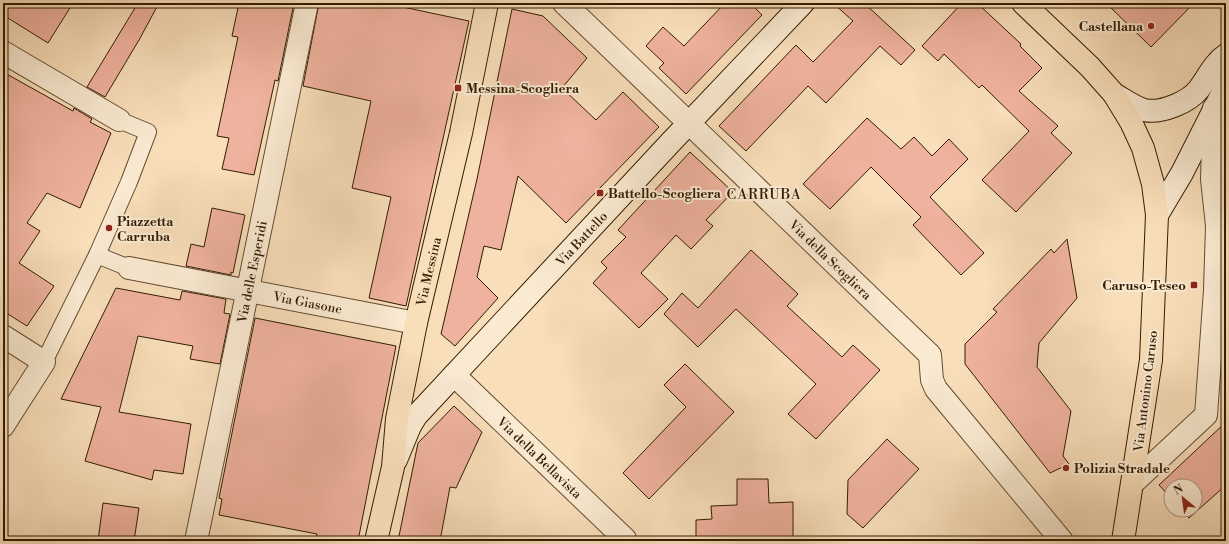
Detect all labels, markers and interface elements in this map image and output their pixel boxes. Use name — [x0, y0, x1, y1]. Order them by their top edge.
place label: Castellana — [1079, 19, 1144, 35]
marker: Castellana — [1146, 21, 1156, 31]
place label: Messina-Scogliera — [466, 81, 580, 97]
marker: Messina-Scogliera — [453, 83, 463, 93]
place label: Battello-Scogliera — [608, 186, 722, 202]
district label: CARRUBA — [726, 186, 802, 204]
marker: Battello-Scogliera — [595, 188, 605, 198]
street label: Via Battello — [552, 209, 611, 270]
place label: Piazzetta Carruba — [117, 214, 174, 245]
street label: Via della Scogliera — [785, 216, 875, 304]
street label: Via delle Esperidi — [234, 219, 271, 325]
marker: Piazzetta Carruba — [104, 223, 114, 233]
street label: Via Messina — [413, 235, 445, 309]
place label: Caruso-Teseo — [1102, 278, 1186, 294]
marker: Caruso-Teseo — [1189, 280, 1199, 290]
street label: Via Giasone — [271, 289, 344, 318]
street label: Via Antonino Caruso — [1130, 330, 1161, 454]
street label: Via della Bellavista — [493, 413, 585, 503]
place label: Polizia Stradale — [1074, 461, 1170, 477]
marker: Polizia Stradale — [1061, 463, 1071, 473]
north arrow — [1163, 478, 1203, 518]
text: N — [1171, 482, 1186, 498]

